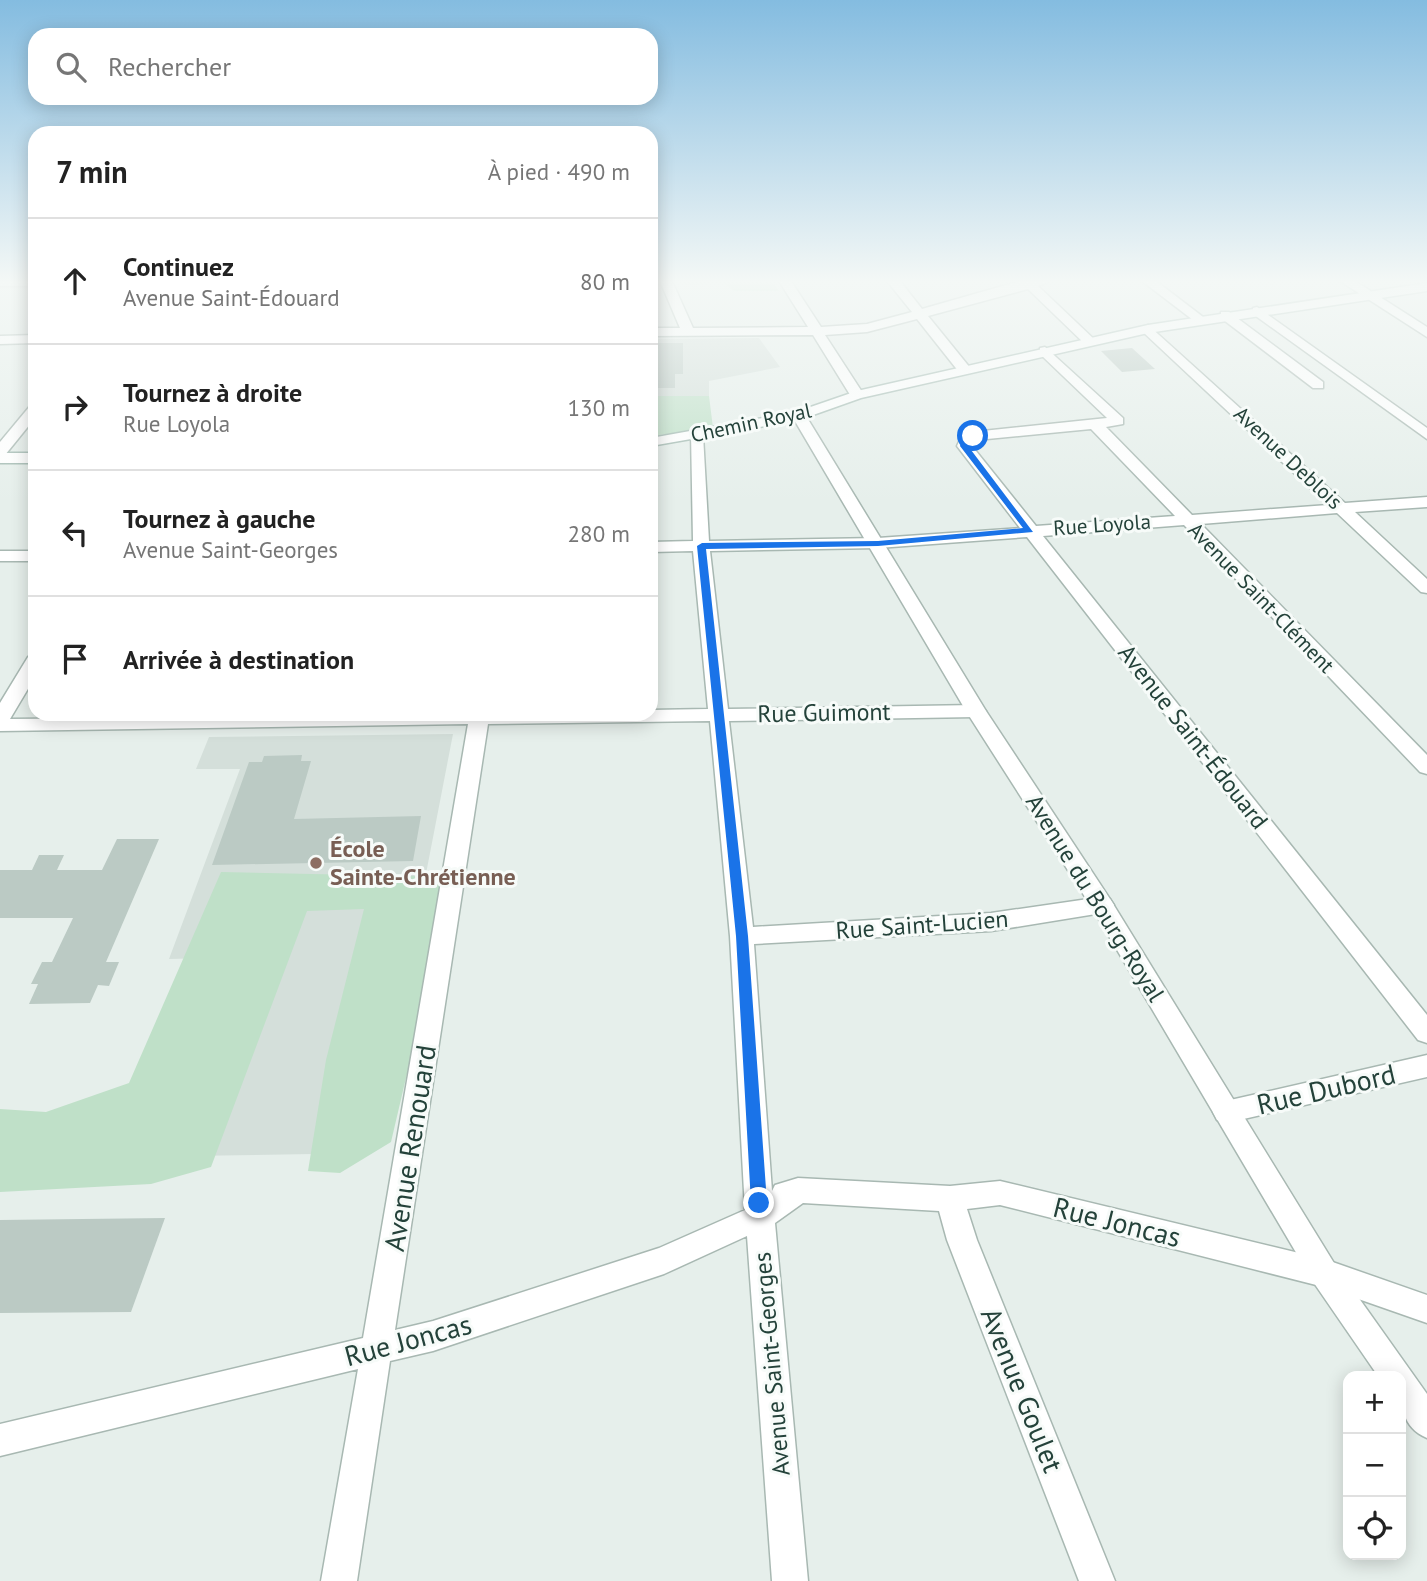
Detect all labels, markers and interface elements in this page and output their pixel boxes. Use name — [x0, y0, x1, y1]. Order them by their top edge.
search box — [28, 28, 658, 105]
icon: search — [52, 48, 90, 86]
text: Rechercher — [108, 50, 231, 83]
text: 7 min — [56, 152, 128, 191]
text: À pied · 490 m — [488, 157, 630, 186]
text: Continuez — [123, 250, 234, 283]
icon: ahead — [56, 262, 94, 300]
text: 80 m — [580, 267, 630, 296]
text: Avenue Saint-Édouard — [123, 283, 340, 312]
text: Tournez à droite — [123, 376, 302, 409]
icon: right — [56, 388, 94, 426]
text: 130 m — [568, 393, 630, 422]
street label: Chemin Royal — [688, 397, 814, 448]
street label: Avenue Deblois — [1228, 400, 1348, 515]
text: Rue Loyola — [123, 409, 230, 438]
route start — [957, 420, 988, 451]
text: Tournez à gauche — [123, 502, 315, 535]
street label: Rue Loyola — [1052, 508, 1152, 541]
icon: left — [56, 514, 94, 552]
street label: Avenue Saint-Clément — [1183, 517, 1340, 679]
text: 280 m — [568, 519, 630, 548]
text: Avenue Saint-Georges — [123, 535, 338, 564]
street label: Avenue Saint-Édouard — [1112, 638, 1275, 835]
icon: arrive — [56, 640, 94, 678]
text: Arrivée à destination — [123, 643, 354, 676]
street label: Rue Guimont — [757, 696, 891, 729]
street label: Avenue du Bourg-Royal — [1019, 788, 1172, 1007]
place label: École Sainte-Chrétienne — [330, 833, 516, 892]
marker: École Sainte-Chrétienne — [308, 855, 324, 871]
street label: Rue Saint-Lucien — [834, 903, 1009, 946]
street label: Avenue Renouard — [375, 1042, 444, 1254]
street label: Rue Dubord — [1253, 1055, 1399, 1122]
route end — [743, 1187, 774, 1218]
street label: Rue Joncas — [1050, 1188, 1185, 1255]
street label: Avenue Saint-Georges — [746, 1251, 797, 1477]
street label: Avenue Goulet — [973, 1302, 1072, 1478]
street label: Rue Joncas — [340, 1305, 475, 1374]
map controls — [1343, 1371, 1406, 1560]
button: + — [1343, 1371, 1406, 1434]
button: − — [1343, 1434, 1406, 1497]
button: locate — [1343, 1497, 1406, 1560]

